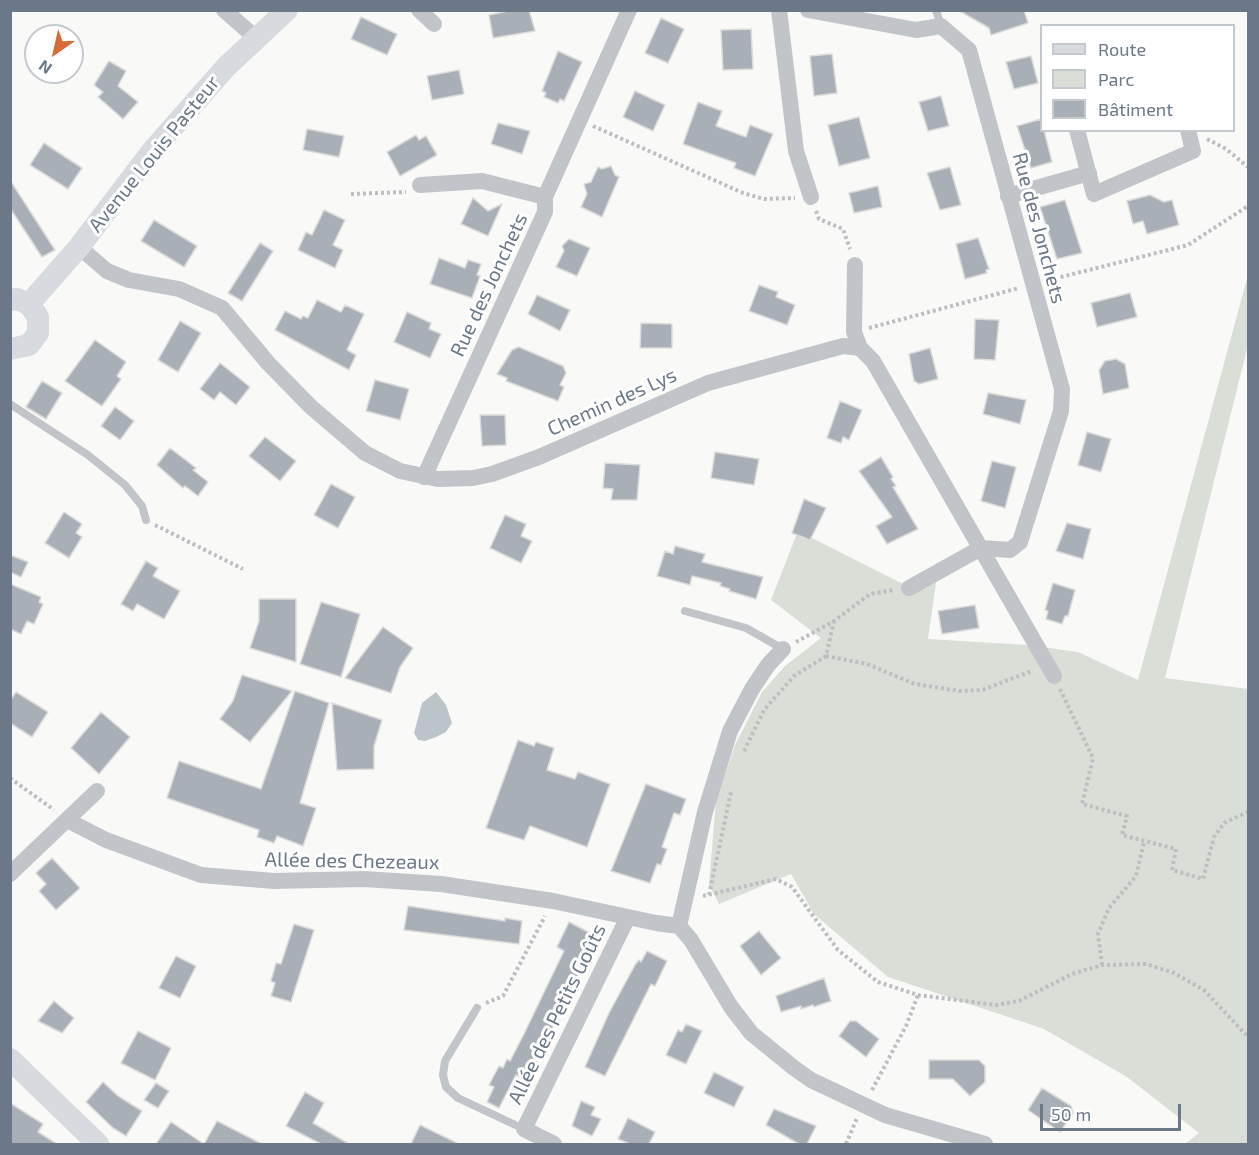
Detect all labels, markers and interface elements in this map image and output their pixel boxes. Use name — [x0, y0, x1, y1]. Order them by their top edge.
north arrow — [24, 24, 84, 84]
legend — [1040, 24, 1235, 132]
text: Route — [1098, 38, 1146, 60]
text: N — [35, 57, 55, 79]
text: Parc — [1098, 68, 1134, 90]
street label: Avenue Louis Pasteur — [83, 71, 225, 237]
text: Bâtiment — [1098, 98, 1173, 120]
street label: Rue des Jonchets — [1007, 150, 1071, 306]
street label: Rue des Jonchets — [445, 209, 533, 361]
street label: Chemin des Lys — [544, 363, 680, 441]
street label: Allée des Chezeaux — [264, 847, 440, 875]
street label: Allée des Petits Goûts — [503, 920, 611, 1108]
scale bar — [1043, 1092, 1184, 1130]
text: 50 m — [1051, 1103, 1091, 1125]

